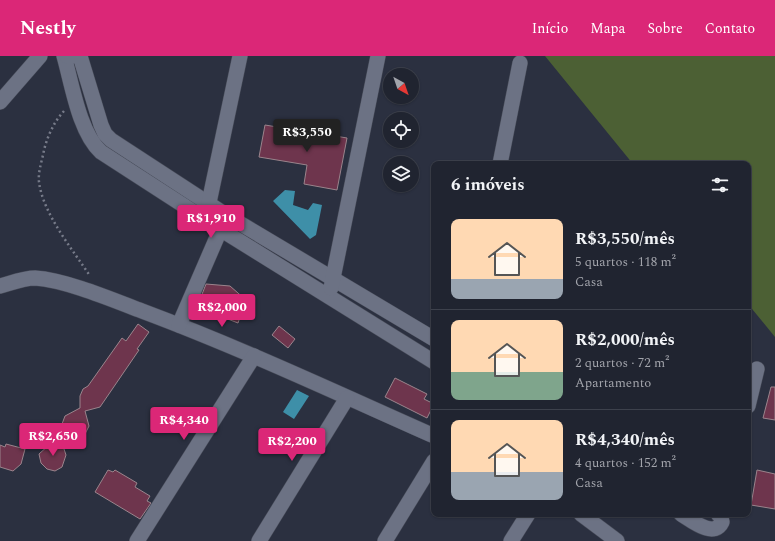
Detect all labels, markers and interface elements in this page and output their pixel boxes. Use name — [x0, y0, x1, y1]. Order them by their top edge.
text: Nestly — [20, 14, 76, 43]
text: Início — [532, 18, 568, 39]
text: Mapa — [590, 18, 625, 39]
text: Sobre — [647, 18, 683, 39]
text: Contato — [705, 18, 755, 39]
north arrow — [383, 68, 419, 104]
map controls — [383, 68, 419, 192]
button: locate — [383, 112, 419, 148]
pin: R$3,550 — [270, 119, 344, 153]
text: R$3,550 — [282, 122, 332, 142]
button: layers — [383, 156, 419, 192]
text: 6 imóveis — [451, 172, 525, 198]
icon: filters — [709, 174, 731, 196]
pin: R$1,910 — [174, 205, 248, 239]
text: R$1,910 — [186, 208, 236, 228]
text: R$3,550/mês — [575, 226, 675, 252]
icon: home — [483, 235, 531, 283]
text: 5 quartos · 118 m² — [575, 252, 676, 272]
text: Casa — [575, 272, 603, 292]
pin: R$2,000 — [185, 294, 259, 328]
text: R$2,000 — [197, 297, 247, 317]
text: R$2,000/mês — [575, 327, 675, 353]
icon: home — [483, 336, 531, 384]
text: 2 quartos · 72 m² — [575, 353, 669, 373]
text: Apartamento — [575, 373, 651, 393]
pin: R$4,340 — [147, 407, 221, 441]
text: R$4,340 — [159, 410, 209, 430]
pin: R$2,650 — [16, 423, 90, 457]
text: R$2,650 — [28, 426, 78, 446]
text: R$4,340/mês — [575, 427, 675, 453]
pin: R$2,200 — [255, 428, 329, 462]
text: R$2,200 — [267, 431, 317, 451]
icon: home — [483, 436, 531, 484]
text: 4 quartos · 152 m² — [575, 453, 676, 473]
text: Casa — [575, 473, 603, 493]

